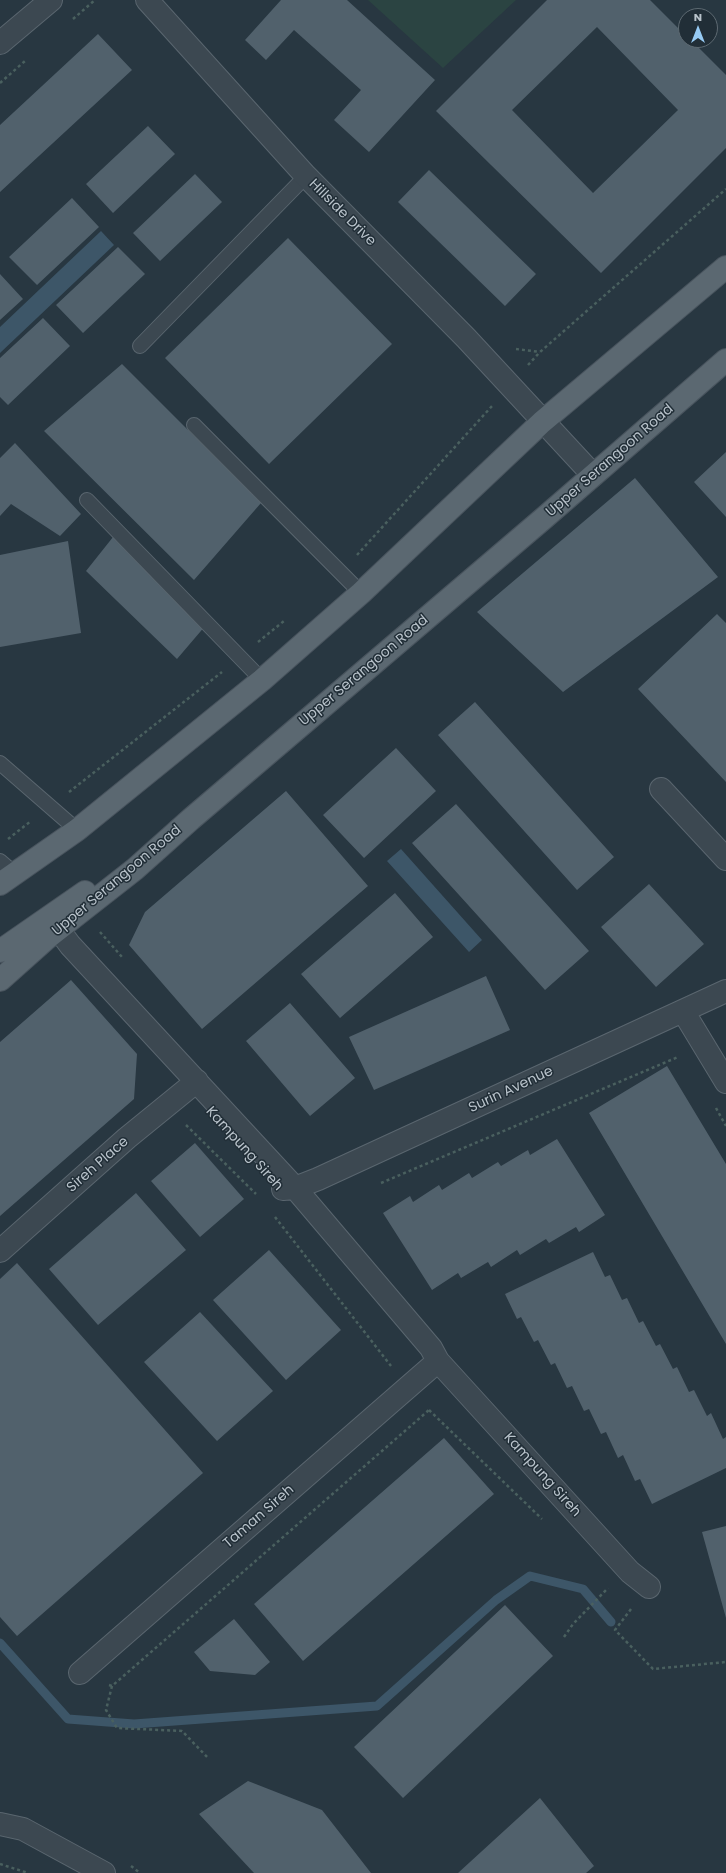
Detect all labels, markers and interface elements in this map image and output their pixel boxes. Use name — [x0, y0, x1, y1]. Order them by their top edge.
north arrow — [678, 8, 718, 48]
text: N — [694, 9, 702, 25]
street label: Hillside Drive — [305, 176, 379, 250]
street label: Upper Serangoon Road — [543, 401, 677, 521]
street label: Upper Serangoon Road — [296, 612, 432, 730]
street label: Upper Serangoon Road — [49, 822, 185, 940]
street label: Surin Avenue — [466, 1063, 556, 1117]
street label: Kampung Sireh — [202, 1103, 286, 1195]
street label: Sireh Place — [64, 1134, 132, 1196]
street label: Kampung Sireh — [500, 1429, 584, 1521]
street label: Taman Sireh — [220, 1482, 298, 1552]

